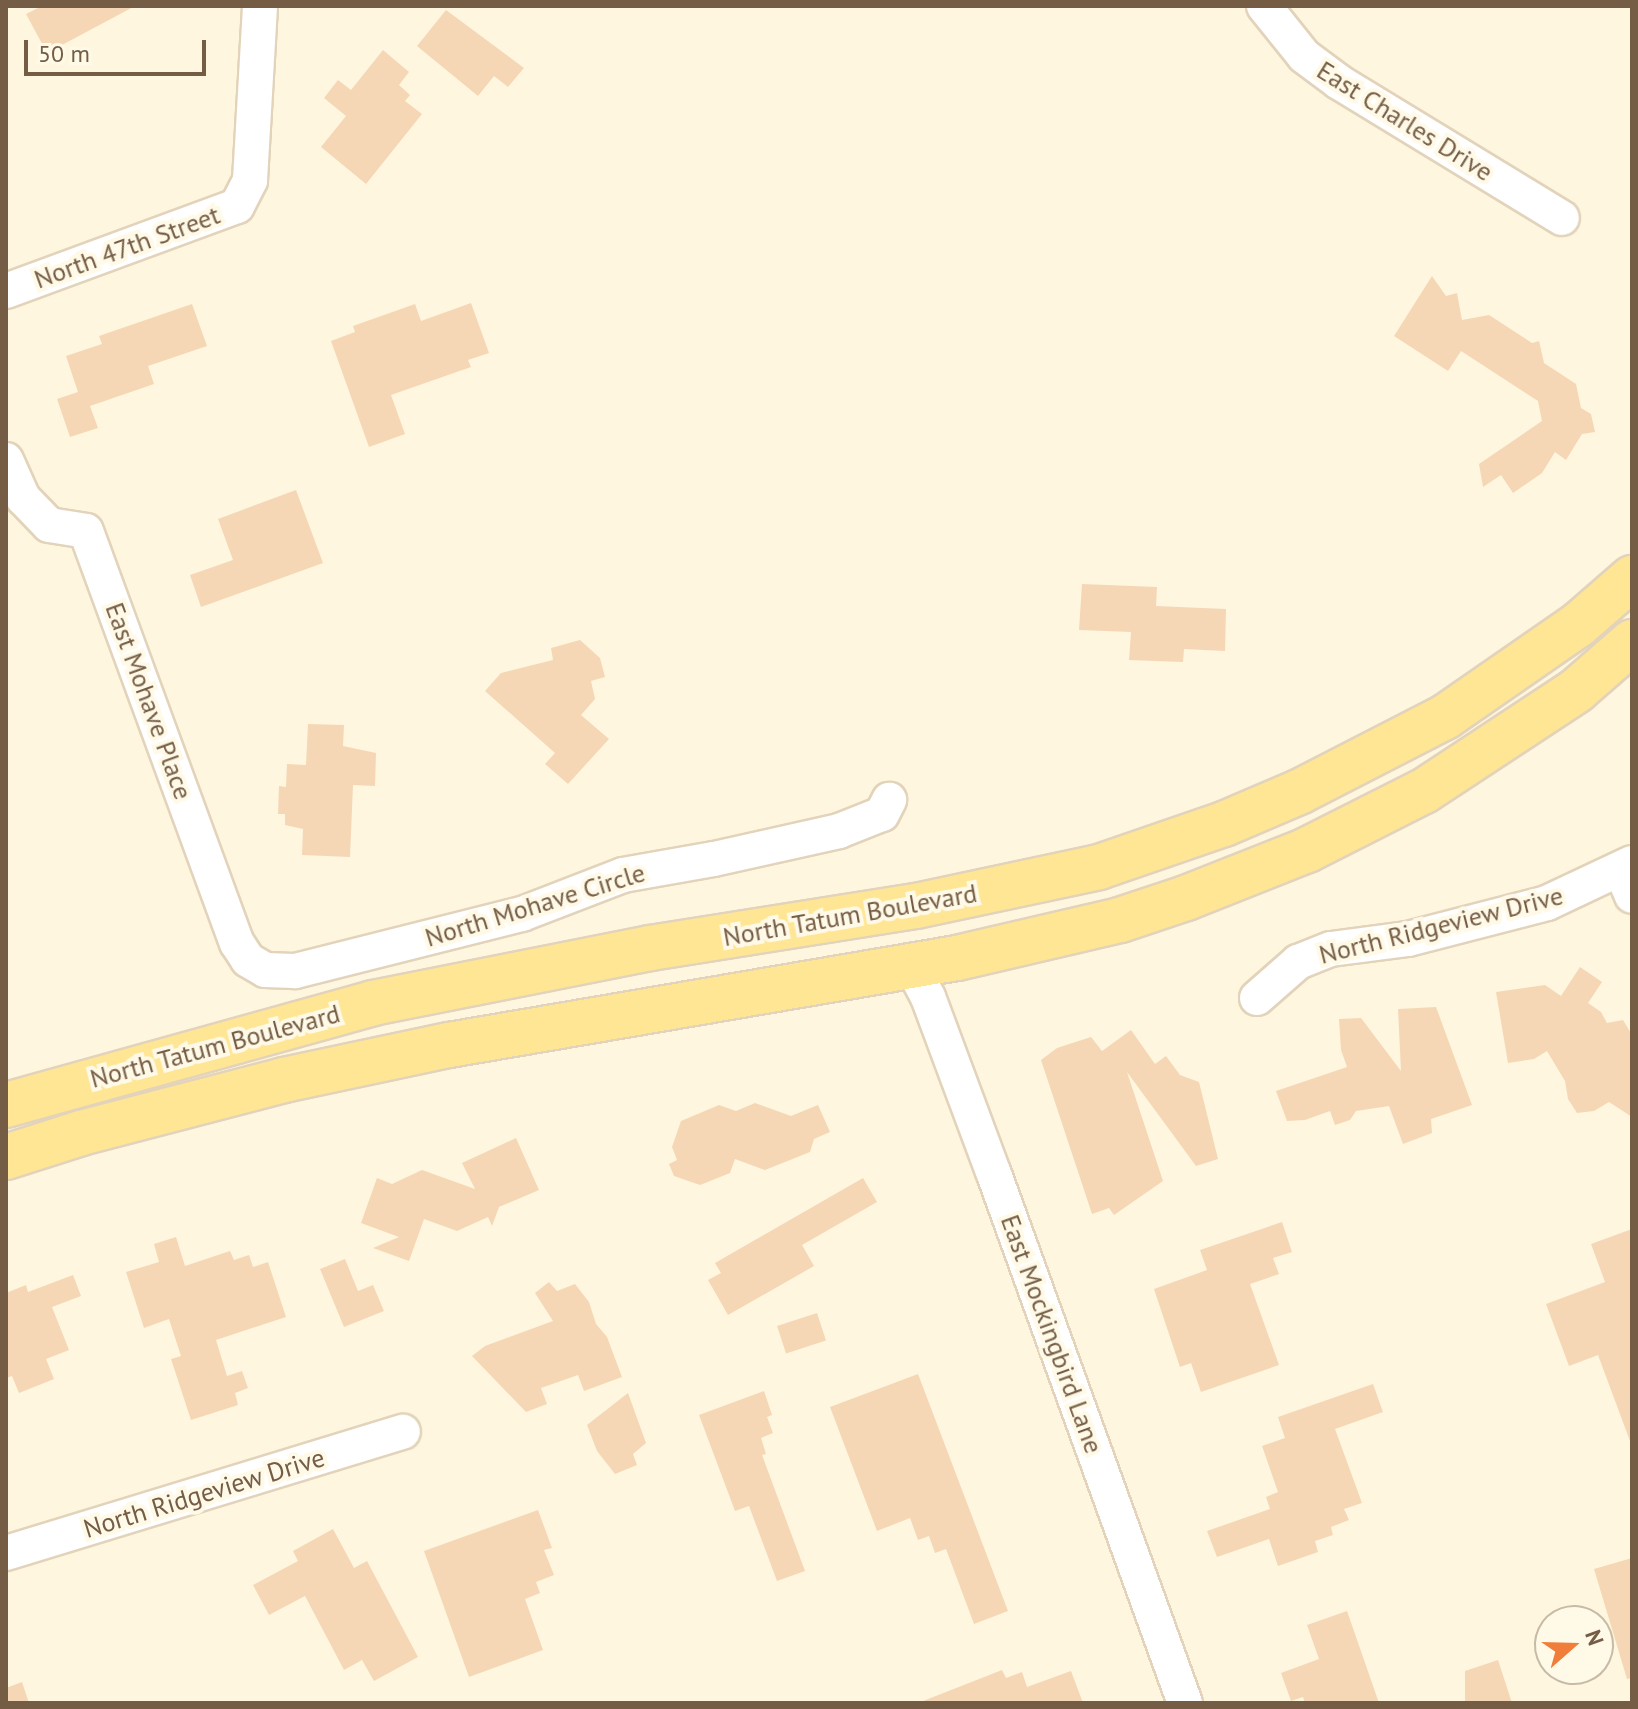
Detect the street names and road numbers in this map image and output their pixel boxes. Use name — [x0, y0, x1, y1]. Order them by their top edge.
street label: East Charles Drive — [1311, 54, 1499, 188]
street label: North 47th Street — [30, 199, 224, 295]
street label: East Mohave Place — [99, 598, 199, 804]
street label: North Mohave Circle — [421, 857, 649, 953]
street label: North Tatum Boulevard — [720, 877, 980, 953]
street label: North Ridgeview Drive — [1316, 880, 1566, 970]
street label: North Tatum Boulevard — [86, 998, 344, 1094]
street label: East Mockingbird Lane — [994, 1211, 1110, 1457]
street label: North Ridgeview Drive — [80, 1441, 328, 1545]

